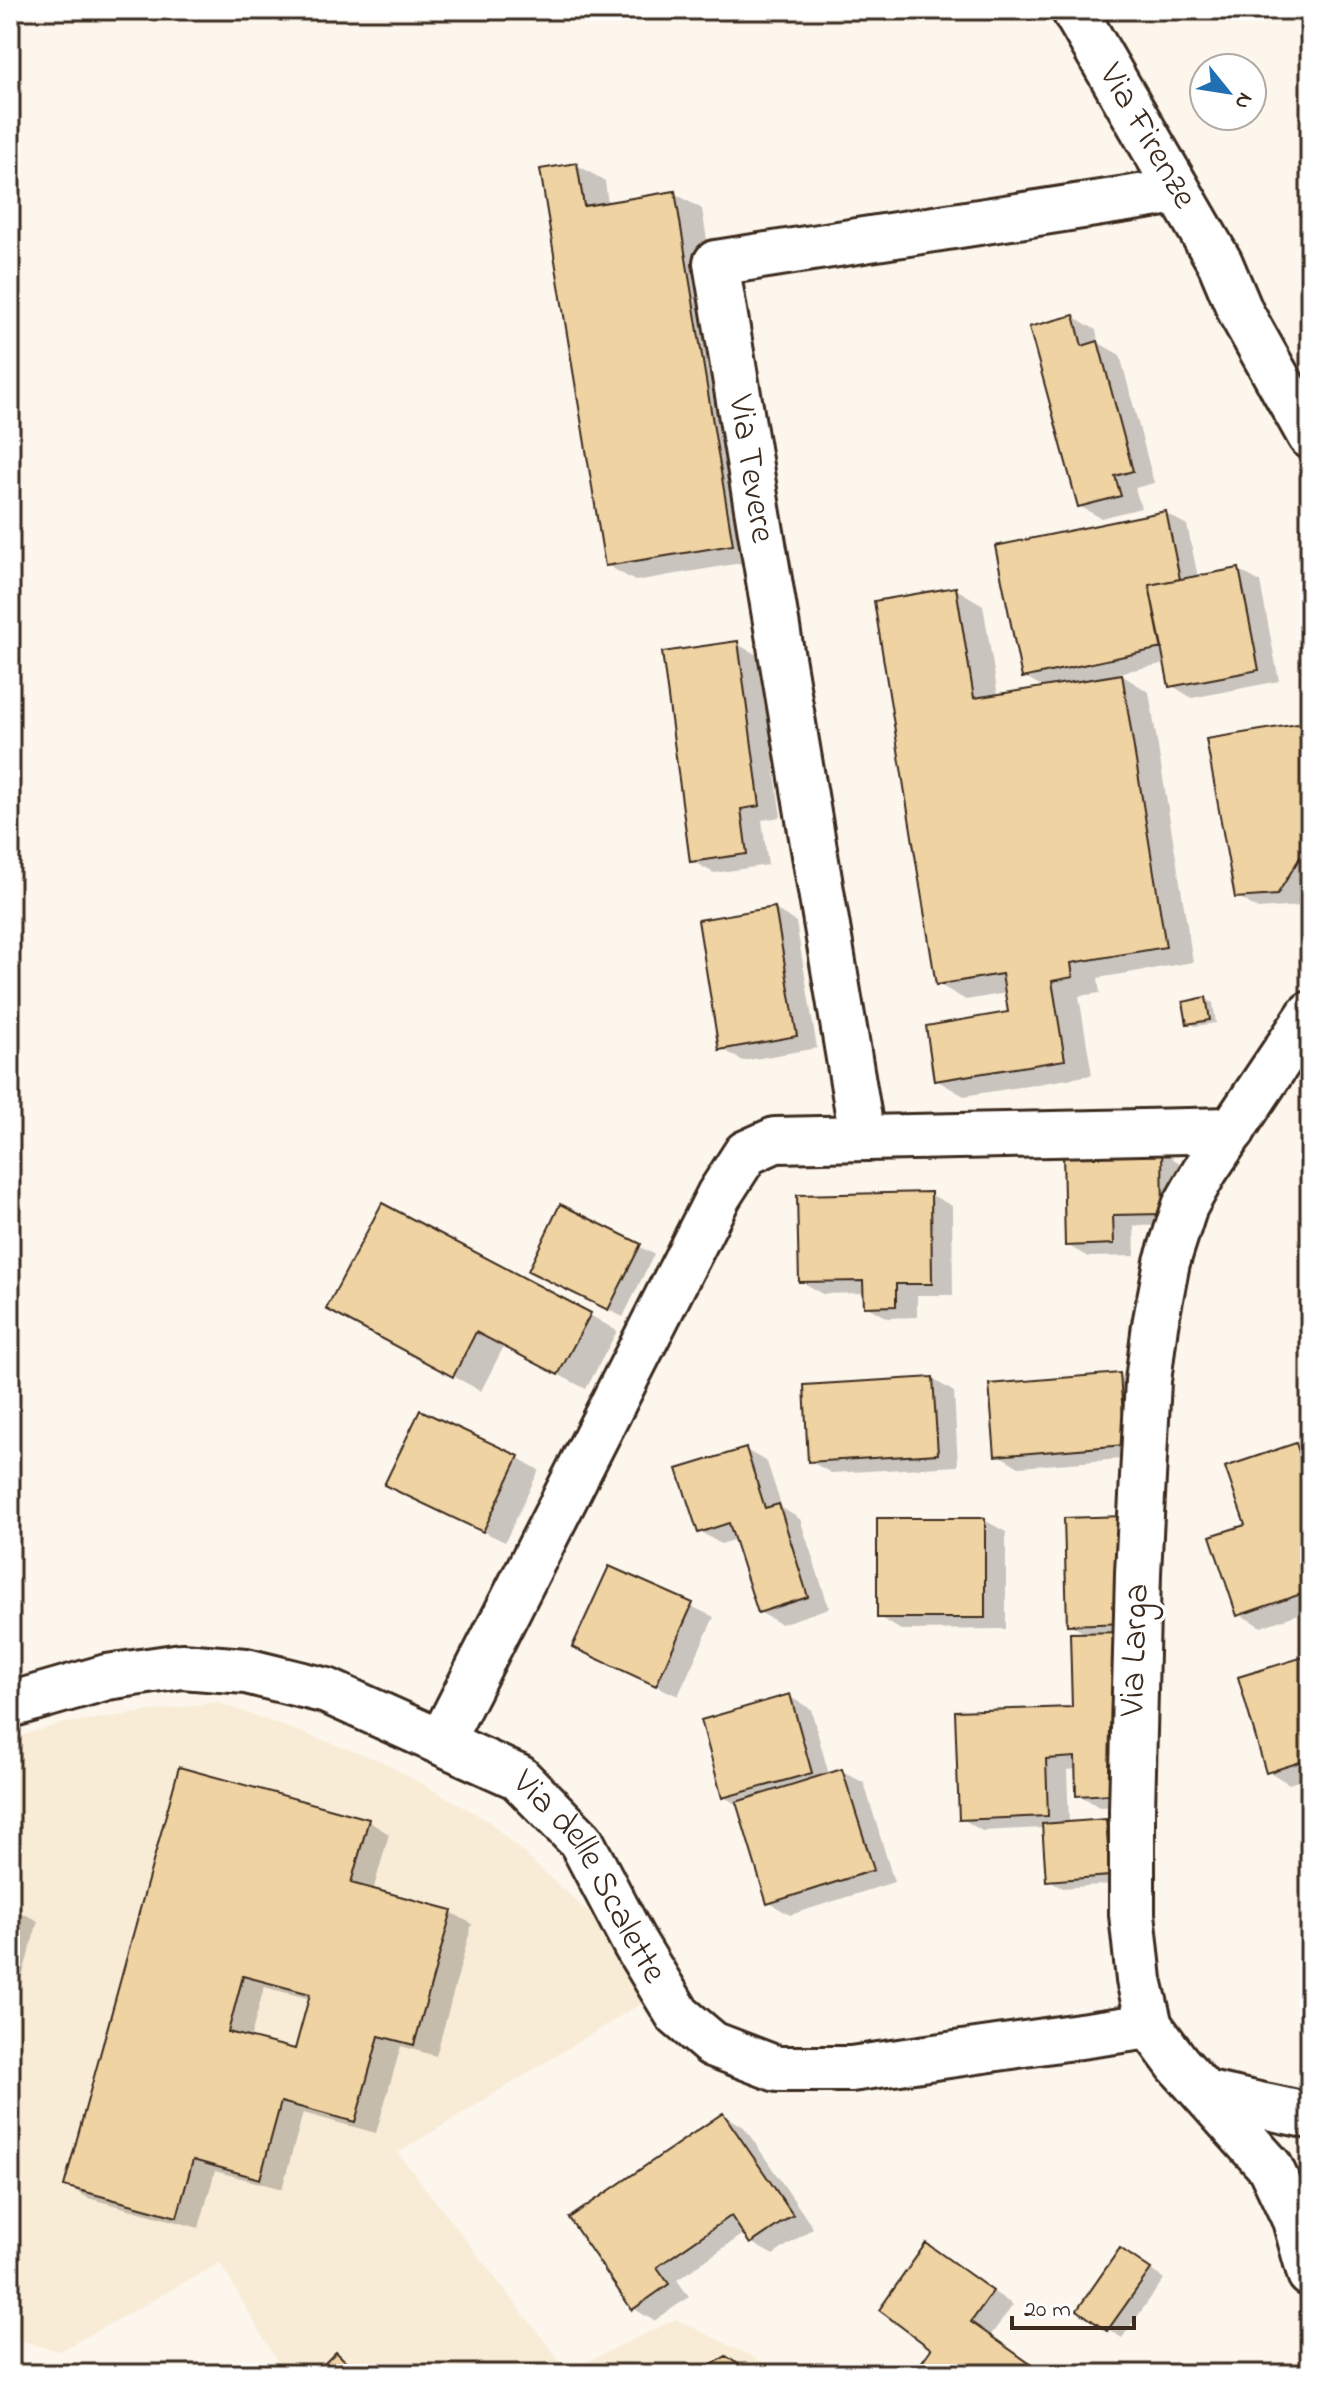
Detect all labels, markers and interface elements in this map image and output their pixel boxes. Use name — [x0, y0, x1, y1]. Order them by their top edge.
north arrow — [1188, 52, 1268, 132]
street label: Via Firenze — [1084, 53, 1210, 220]
text: N — [1225, 86, 1260, 115]
street label: Via Tevere — [712, 390, 788, 547]
street label: Via Larga — [1107, 1583, 1165, 1718]
street label: Via delle Scalette — [498, 1758, 680, 1995]
scale bar — [1012, 2280, 1134, 2330]
text: 20 m — [1024, 2293, 1071, 2328]

